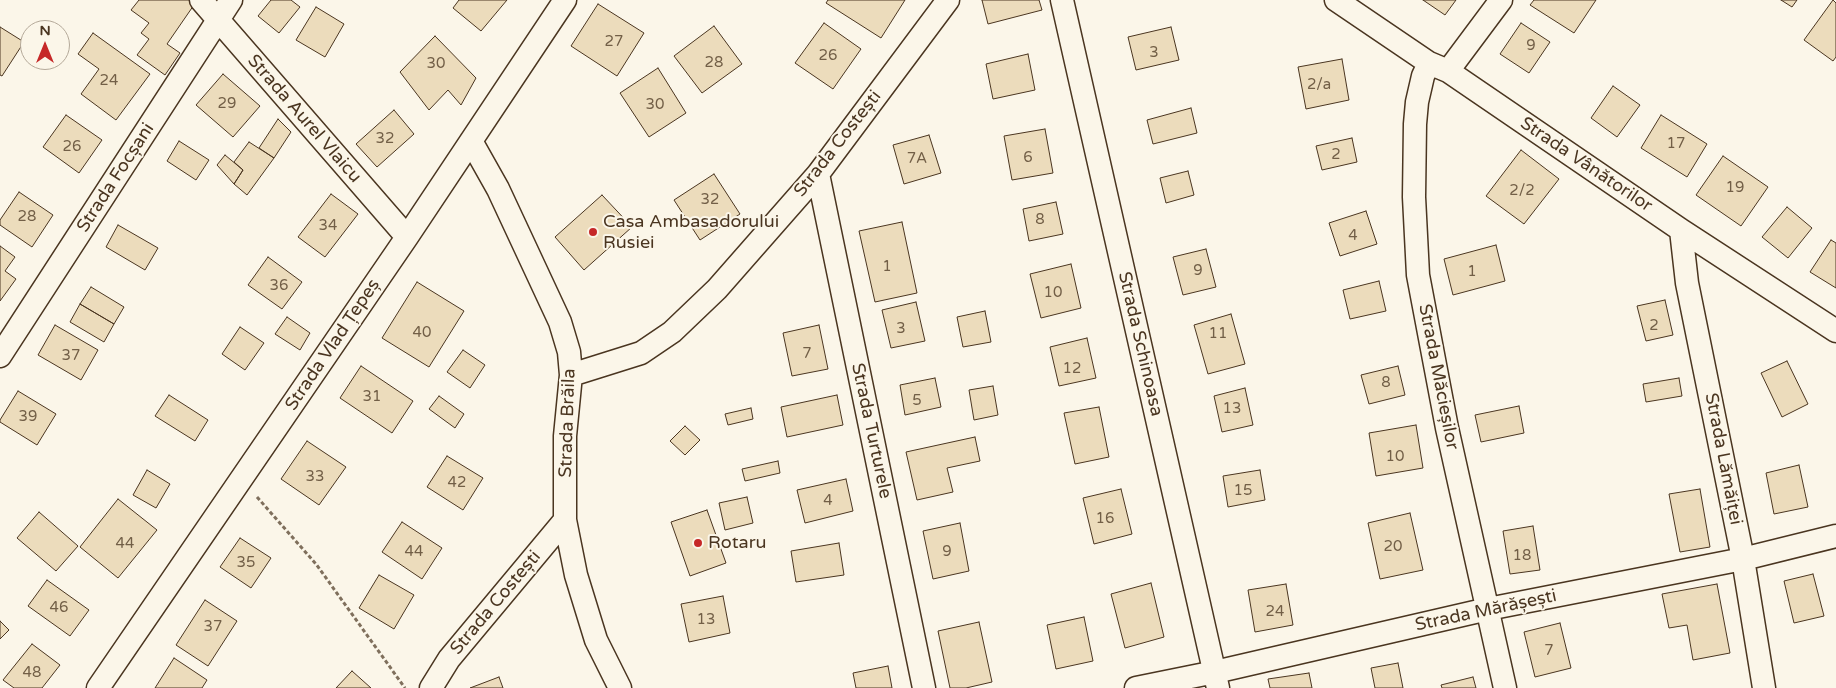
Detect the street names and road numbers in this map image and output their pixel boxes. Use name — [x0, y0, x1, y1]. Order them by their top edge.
street label: Strada Aurel Vlaicu — [242, 50, 366, 188]
street label: Strada Costești — [790, 86, 886, 202]
street label: Strada Vânătorilor — [1516, 113, 1656, 217]
street label: Strada Focșani — [73, 119, 159, 237]
street label: Strada Schinoasa — [1113, 270, 1167, 418]
street label: Strada Vlad Țepeș — [281, 275, 385, 415]
street label: Strada Măcieșilor — [1413, 302, 1463, 452]
street label: Strada Turturele — [846, 361, 896, 501]
street label: Strada Brăila — [555, 368, 581, 478]
street label: Strada Lămăiței — [1700, 391, 1746, 527]
street label: Strada Costești — [446, 547, 546, 659]
street label: Strada Mărășești — [1413, 585, 1559, 637]

